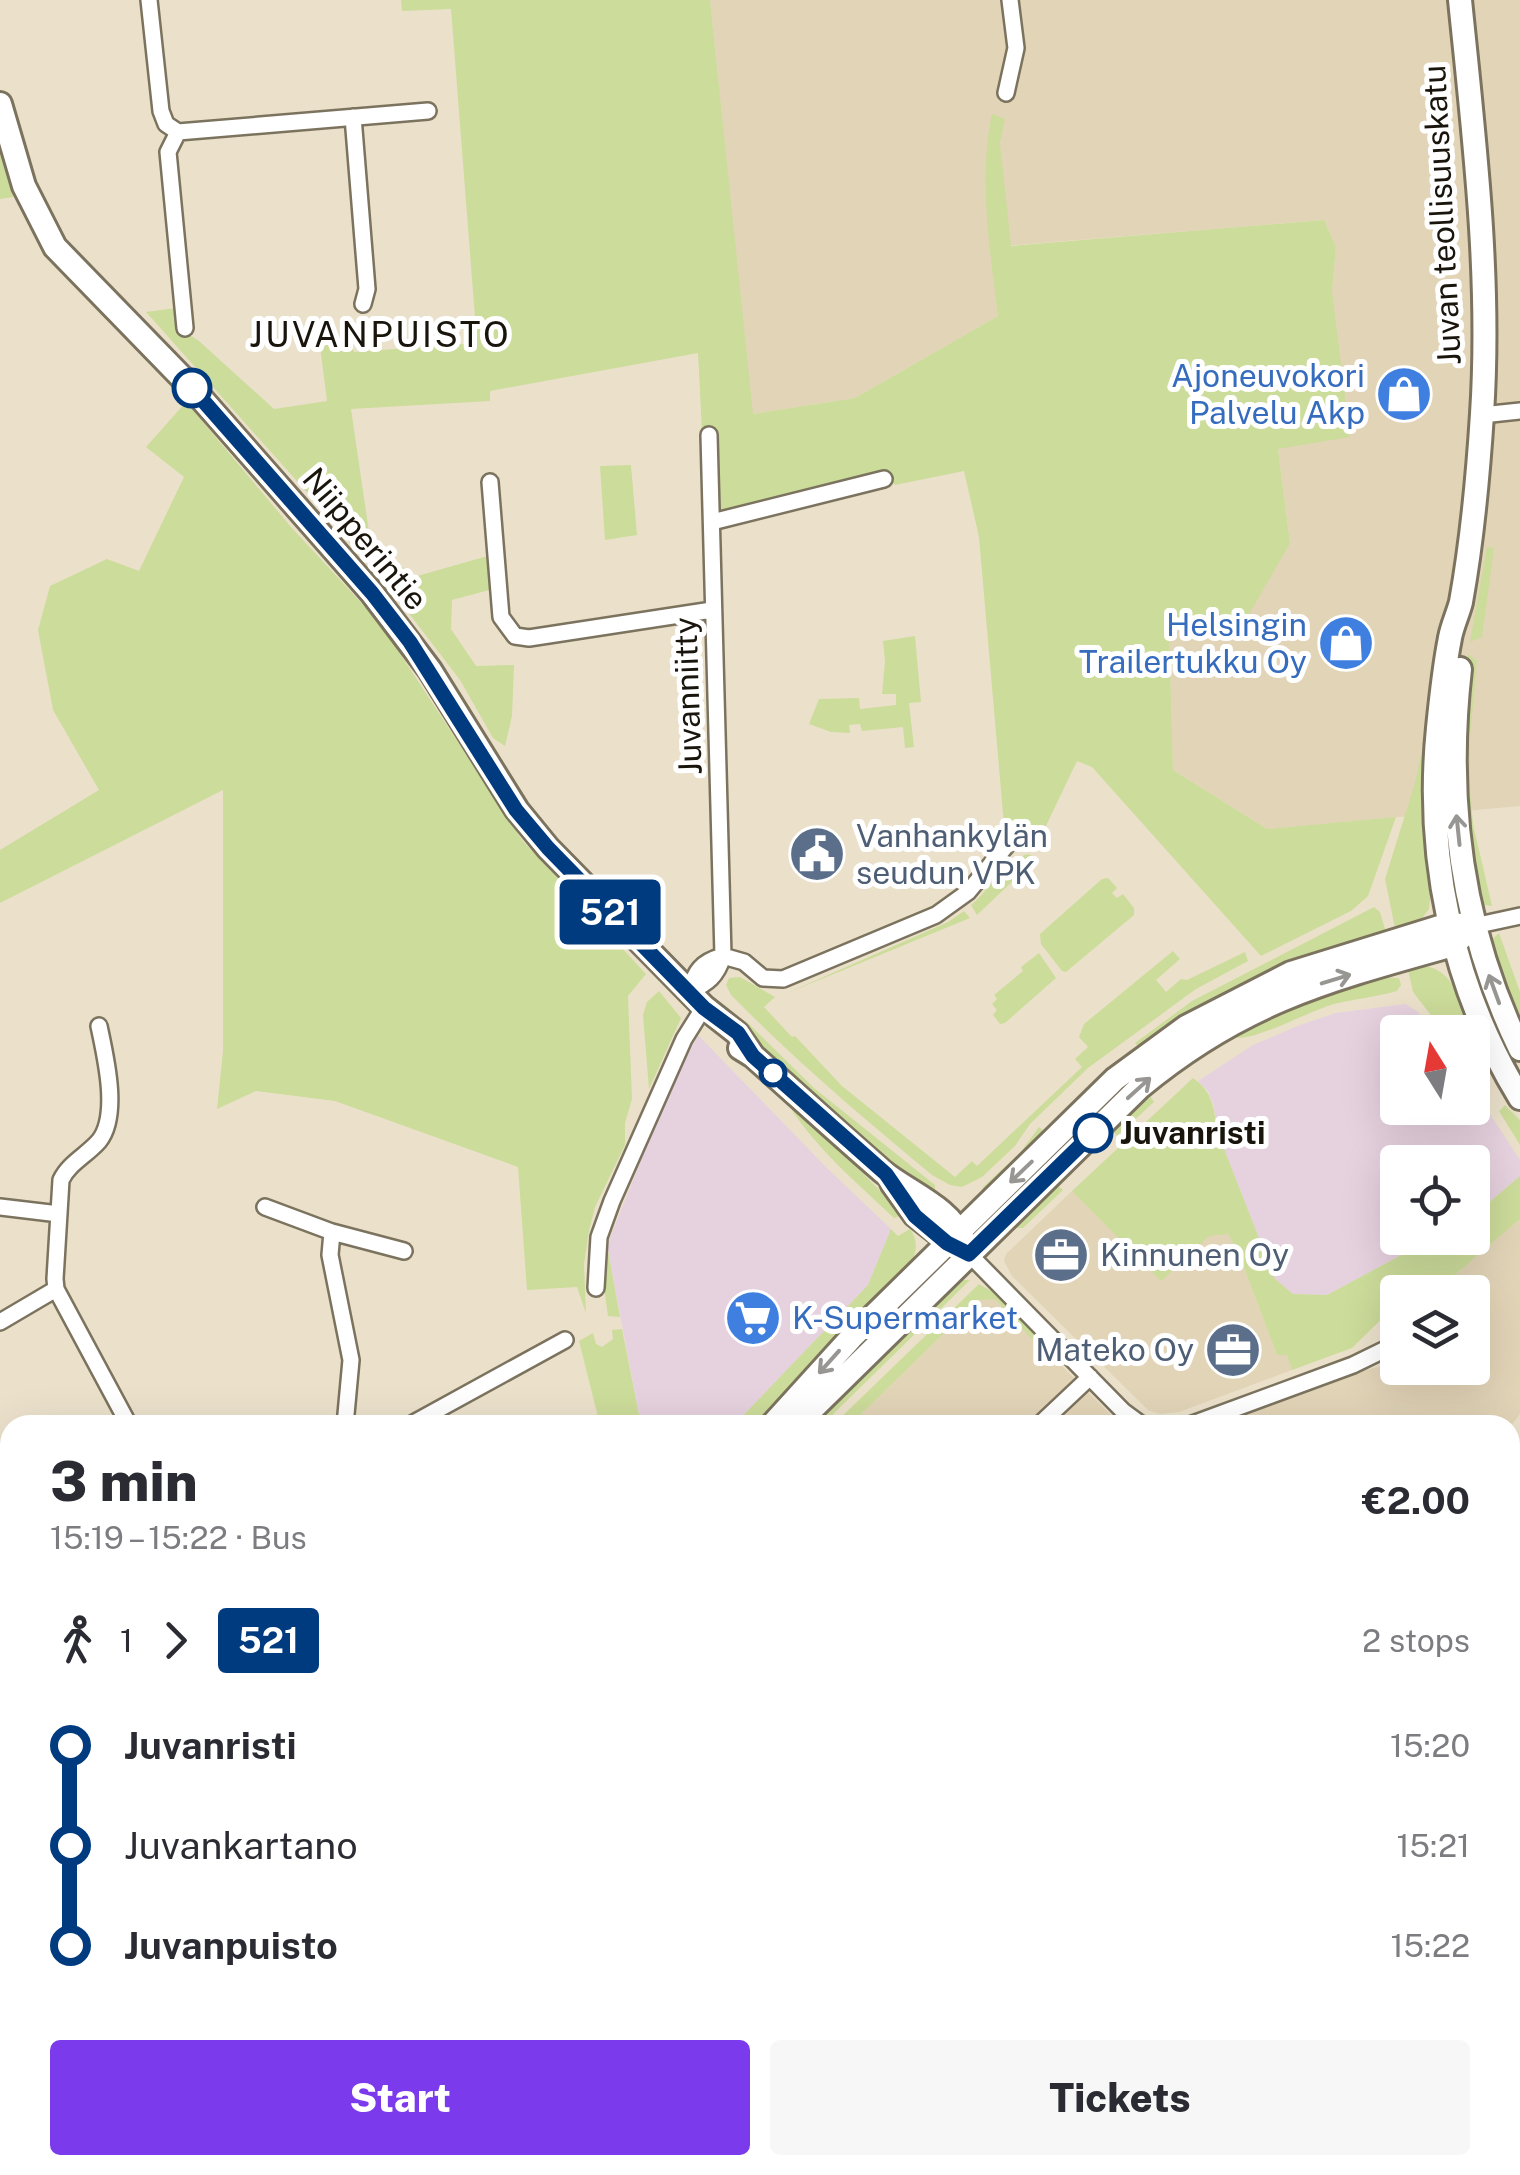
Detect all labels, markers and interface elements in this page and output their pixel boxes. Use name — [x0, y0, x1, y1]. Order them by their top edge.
street label: Juvan teollisuuskatu — [1415, 64, 1468, 366]
district label: JUVANPUISTO — [249, 314, 511, 355]
place label: Ajoneuvokori Palvelu Akp — [1171, 357, 1365, 431]
shop icon: Ajoneuvokori Palvelu Akp — [1374, 364, 1434, 424]
unlabelled marker — [173, 369, 211, 407]
street label: Niipperintie — [295, 460, 435, 617]
place label: Helsingin Trailertukku Oy — [1079, 606, 1307, 680]
shop icon: Helsingin Trailertukku Oy — [1316, 613, 1376, 673]
street label: Juvanniitty — [666, 616, 709, 776]
one-way arrow — [1448, 815, 1467, 847]
place label: Vanhankylän seudun VPK — [856, 817, 1048, 891]
public building icon: Vanhankylän seudun VPK — [787, 824, 847, 884]
line badge: 521 — [552, 880, 668, 944]
text: 521 — [580, 892, 640, 933]
one-way arrow — [1319, 969, 1351, 987]
one-way arrow — [1483, 974, 1501, 1005]
north arrow — [1380, 1015, 1490, 1125]
map controls — [1380, 1015, 1490, 1385]
unlabelled marker — [760, 1060, 786, 1086]
one-way arrow — [1126, 1077, 1151, 1100]
marker: Juvanristi — [1074, 1114, 1112, 1152]
place label: Juvanristi — [1120, 1114, 1265, 1151]
button: locate — [1380, 1145, 1490, 1255]
one-way arrow — [1009, 1159, 1033, 1183]
office icon: Kinnunen Oy — [1031, 1225, 1091, 1285]
place label: Kinnunen Oy — [1100, 1236, 1289, 1273]
button: layers — [1380, 1275, 1490, 1385]
supermarket icon: K-Supermarket — [723, 1288, 783, 1348]
place label: K-Supermarket — [792, 1299, 1018, 1336]
office icon: Mateko Oy — [1203, 1320, 1263, 1380]
place label: Mateko Oy — [1035, 1331, 1194, 1368]
one-way arrow — [818, 1349, 841, 1374]
text: 3 min — [50, 1449, 198, 1513]
text: €2.00 — [1362, 1478, 1470, 1523]
text: 15:19 – 15:22 · Bus — [50, 1519, 307, 1556]
icon: walk — [50, 1613, 105, 1668]
icon: forward — [148, 1613, 203, 1668]
text: 521 — [238, 1620, 299, 1661]
text: 1 — [120, 1622, 133, 1659]
text: 2 stops — [1362, 1622, 1470, 1659]
text: Juvanristi — [124, 1723, 297, 1768]
text: 15:20 — [1390, 1727, 1470, 1764]
text: Juvankartano — [124, 1823, 358, 1868]
text: 15:21 — [1397, 1827, 1470, 1864]
text: Juvanpuisto — [124, 1923, 338, 1968]
text: 15:22 — [1390, 1927, 1470, 1964]
button: Start — [50, 2040, 750, 2155]
button: Tickets — [770, 2040, 1470, 2155]

